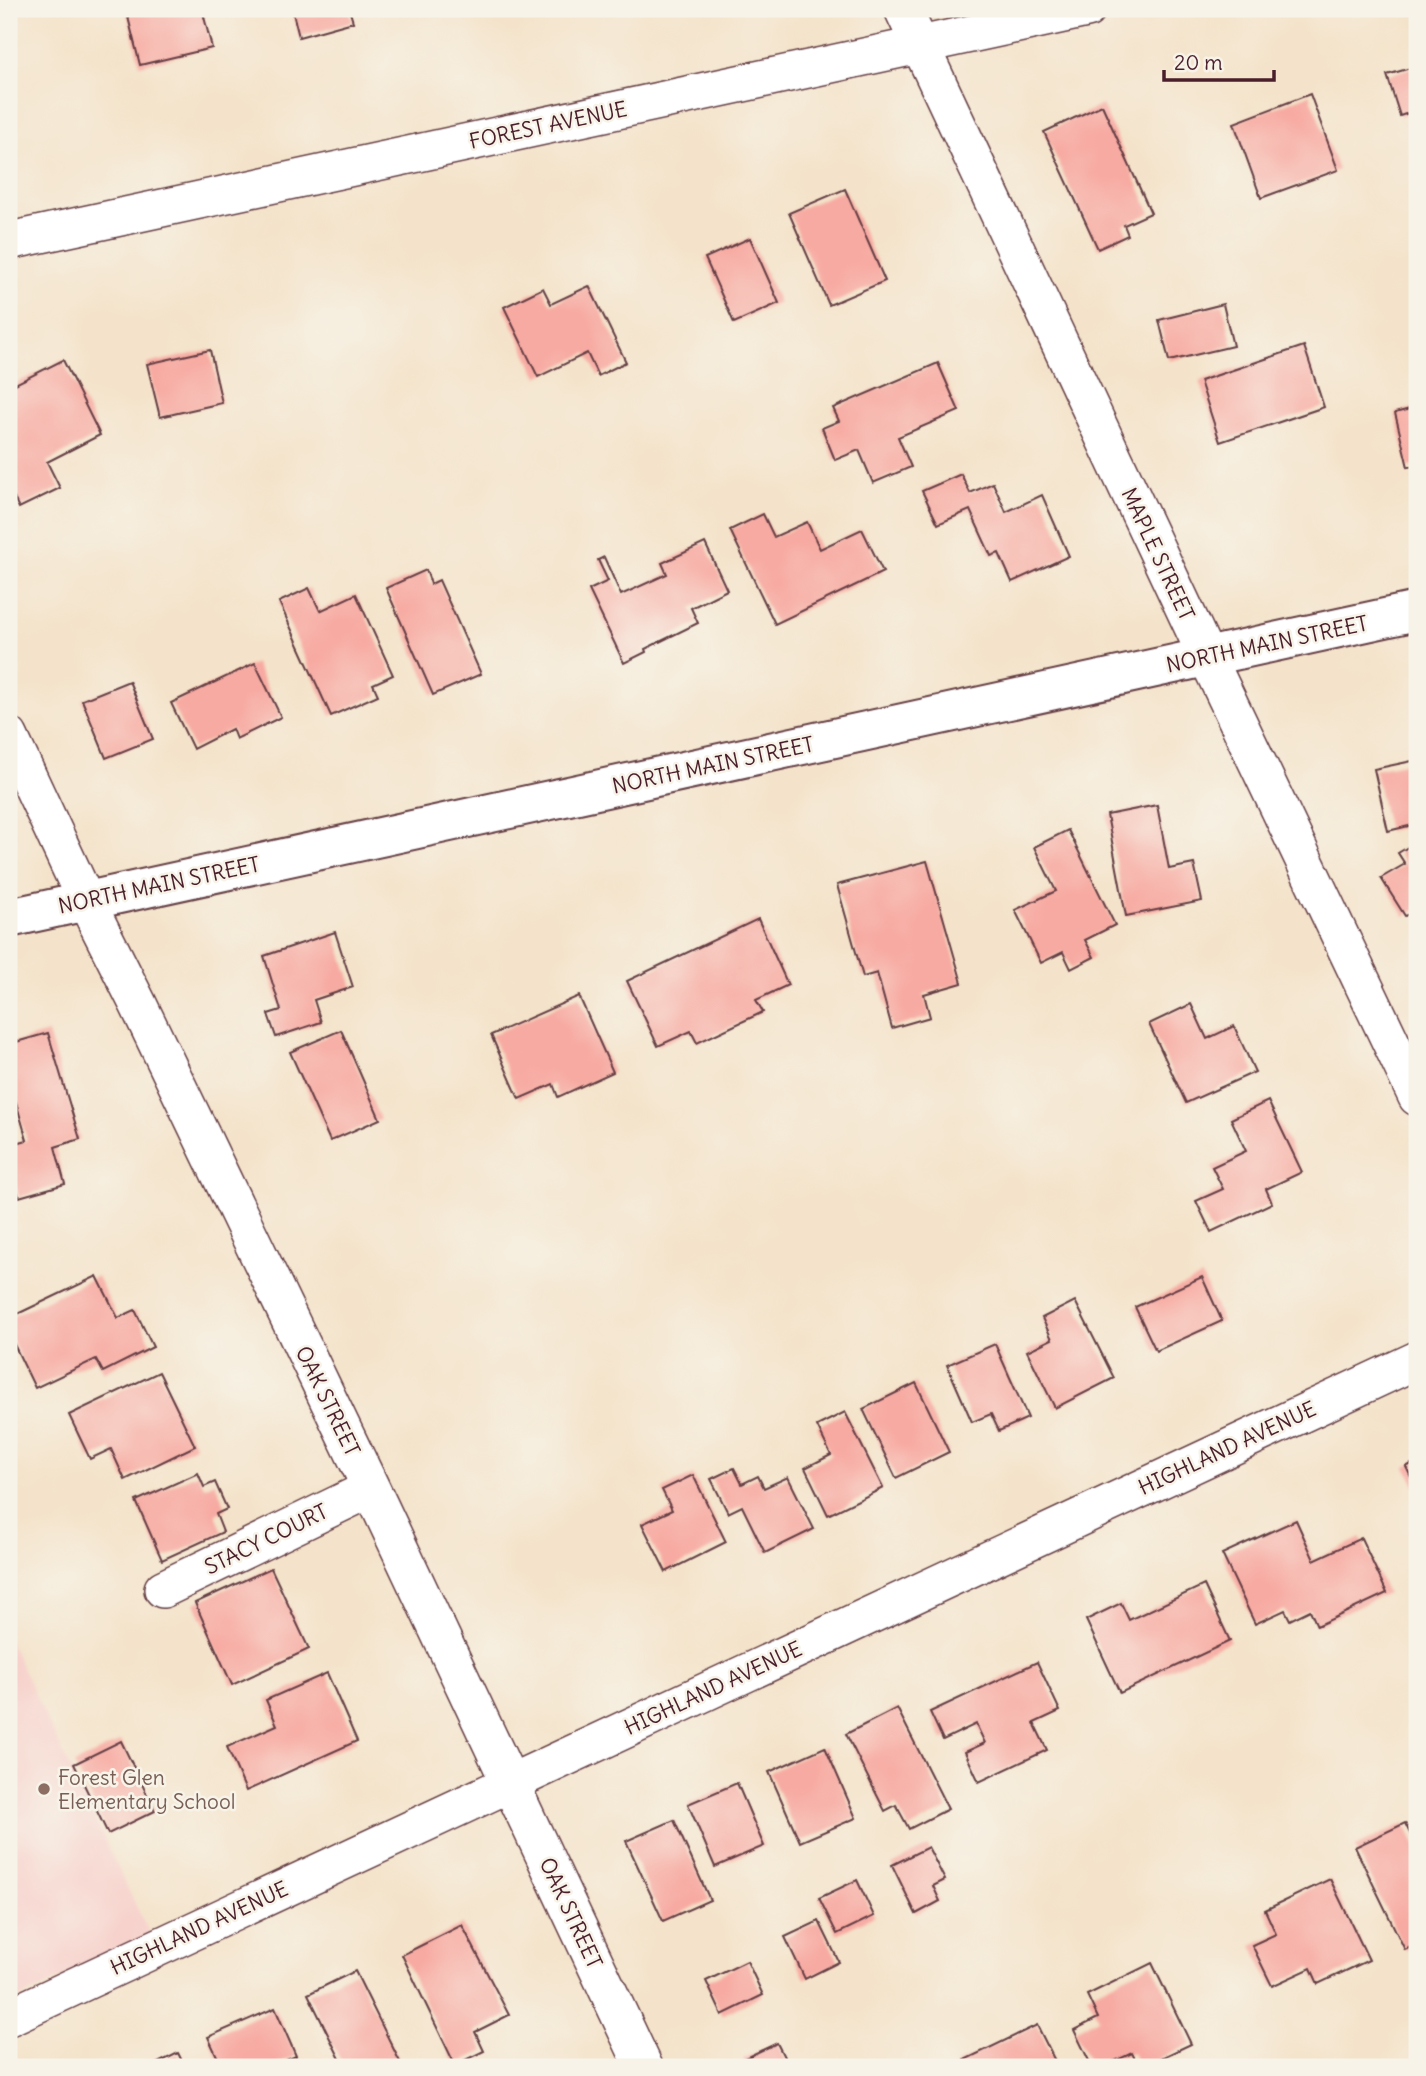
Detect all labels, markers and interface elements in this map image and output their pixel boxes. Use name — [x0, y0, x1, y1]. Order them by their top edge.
scale bar — [1164, 38, 1274, 82]
text: 20 m — [1174, 49, 1223, 76]
street label: FOREST AVENUE — [467, 95, 629, 155]
street label: MAPLE STREET — [1115, 483, 1201, 625]
street label: NORTH MAIN STREET — [1164, 609, 1370, 679]
street label: NORTH MAIN STREET — [610, 730, 816, 800]
street label: NORTH MAIN STREET — [56, 850, 262, 920]
street label: OAK STREET — [290, 1341, 366, 1461]
street label: HIGHLAND AVENUE — [1134, 1395, 1320, 1501]
street label: STACY COURT — [200, 1498, 332, 1580]
street label: HIGHLAND AVENUE — [620, 1635, 806, 1741]
place label: Forest Glen Elementary School — [58, 1764, 235, 1815]
marker: Forest Glen Elementary School — [36, 1781, 52, 1797]
street label: OAK STREET — [534, 1853, 608, 1973]
street label: HIGHLAND AVENUE — [106, 1875, 292, 1981]

